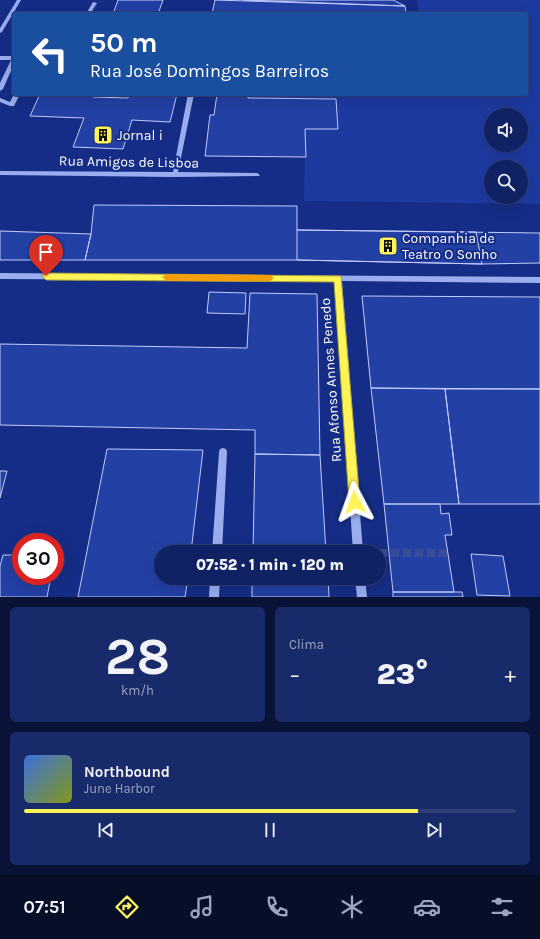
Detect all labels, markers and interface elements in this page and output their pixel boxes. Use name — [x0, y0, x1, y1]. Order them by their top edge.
text: 50 m — [90, 26, 158, 59]
icon: left — [24, 28, 76, 80]
text: Rua José Domingos Barreiros — [90, 60, 329, 82]
map controls — [484, 108, 528, 204]
button: sound — [484, 108, 528, 152]
building icon: Jornal i — [92, 124, 114, 146]
place label: Jornal i — [117, 127, 163, 144]
street label: Rua Amigos de Lisboa — [59, 152, 199, 172]
button: search — [484, 160, 528, 204]
place label: Companhia de Teatro O Sonho — [402, 230, 497, 263]
pin — [29, 235, 63, 276]
building icon: Companhia de Teatro O Sonho — [377, 235, 399, 257]
icon: arrive — [35, 241, 57, 263]
street label: Rua Afonso Annes Penedo — [317, 297, 345, 463]
position arrow — [334, 481, 376, 523]
speed limit sign: 30 — [12, 533, 64, 585]
text: 07:52 · 1 min · 120 m — [196, 556, 344, 574]
text: 28 — [105, 626, 170, 687]
text: Clima — [289, 637, 324, 652]
text: 23° — [377, 656, 428, 692]
text: − — [289, 662, 301, 688]
text: + — [504, 662, 516, 688]
text: km/h — [121, 683, 154, 698]
text: Northbound — [84, 763, 170, 781]
text: June Harbor — [84, 781, 155, 796]
icon: previous — [95, 819, 117, 841]
icon: pause — [259, 819, 281, 841]
icon: next — [423, 819, 445, 841]
icon: directions — [113, 893, 141, 921]
icon: music — [188, 893, 216, 921]
icon: phone — [263, 893, 291, 921]
icon: climate — [338, 893, 366, 921]
icon: car — [413, 893, 441, 921]
icon: filters — [488, 893, 516, 921]
text: 07:51 — [24, 896, 66, 918]

